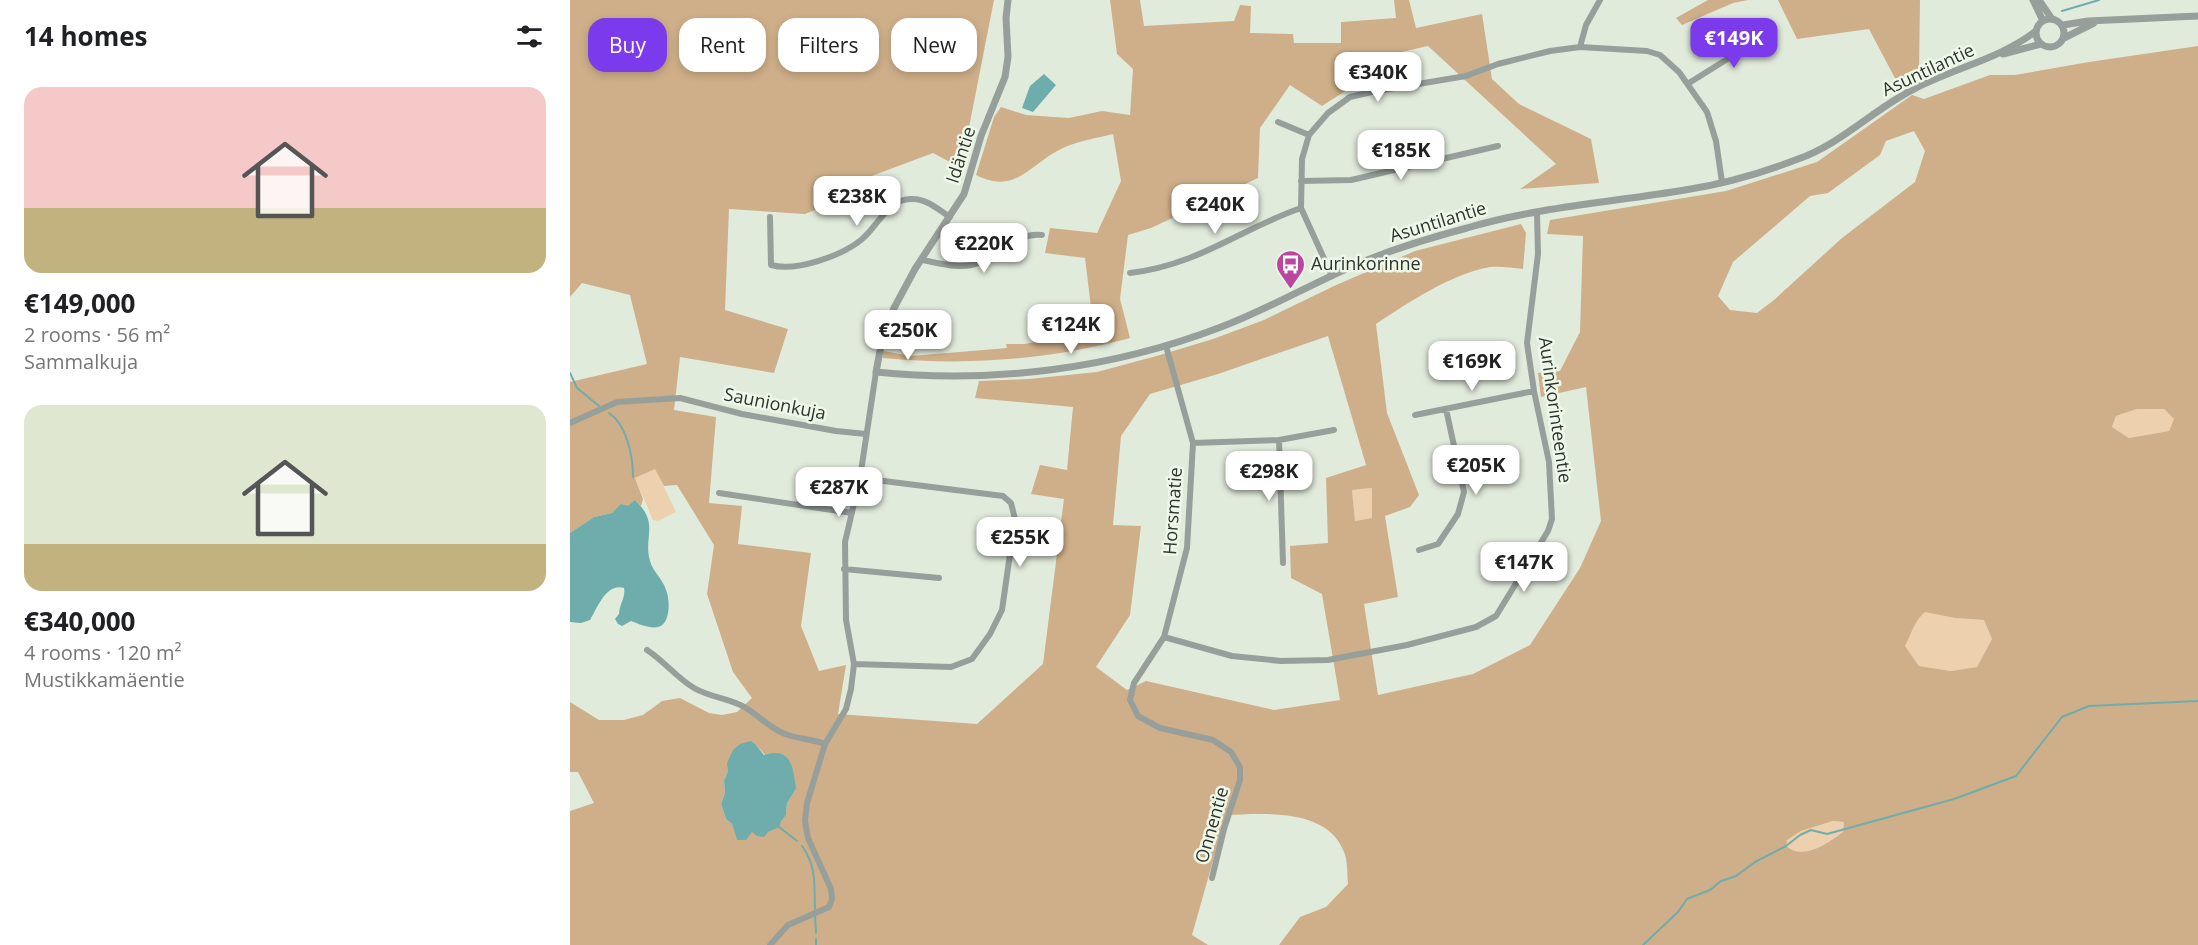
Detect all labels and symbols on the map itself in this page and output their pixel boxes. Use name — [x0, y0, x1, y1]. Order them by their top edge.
pin: €149K — [1692, 18, 1776, 69]
street label: Asuntilantie — [1877, 37, 1978, 101]
pin: €340K — [1336, 52, 1420, 103]
street label: Idäntie — [940, 123, 980, 186]
pin: €185K — [1359, 130, 1443, 181]
pin: €238K — [815, 176, 899, 227]
pin: €240K — [1173, 184, 1257, 235]
street label: Asuntilantie — [1387, 195, 1489, 247]
pin: €220K — [942, 223, 1026, 274]
bus stop icon: Aurinkorinne — [1274, 248, 1306, 290]
place label: Aurinkorinne — [1311, 251, 1421, 275]
pin: €124K — [1029, 304, 1113, 355]
pin: €250K — [866, 310, 950, 361]
street label: Aurinkorinteentie — [1534, 335, 1578, 484]
pin: €169K — [1430, 341, 1514, 392]
street label: Saunionkuja — [722, 381, 828, 425]
pin: €205K — [1434, 445, 1518, 496]
pin: €298K — [1227, 451, 1311, 502]
street label: Horsmatie — [1157, 466, 1187, 556]
pin: €287K — [797, 467, 881, 518]
pin: €255K — [978, 517, 1062, 568]
pin: €147K — [1482, 542, 1566, 593]
street label: Onnentie — [1189, 784, 1233, 866]

